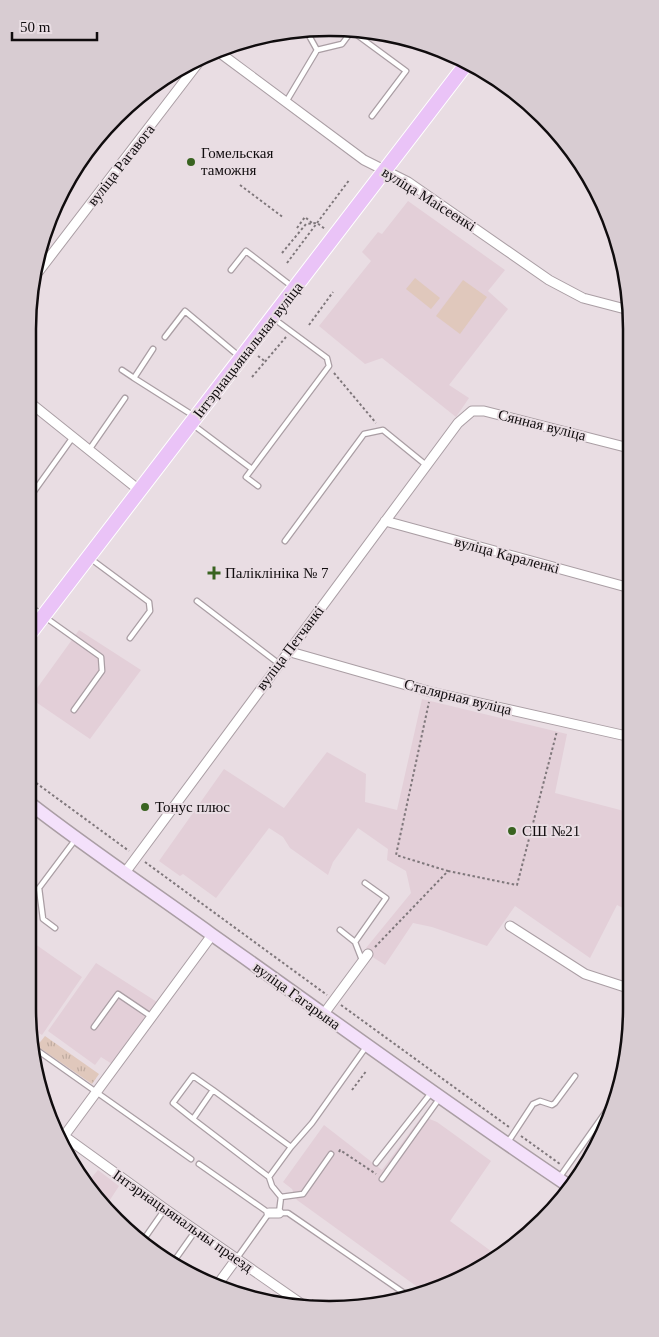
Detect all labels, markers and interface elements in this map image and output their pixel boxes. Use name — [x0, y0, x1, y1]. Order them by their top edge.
scale bar — [12, 10, 98, 42]
text: 50 m — [20, 19, 51, 35]
street label: вуліца Рагавога — [84, 121, 158, 209]
place label: Гомельская таможня — [201, 145, 273, 178]
marker: Гомельская таможня — [185, 156, 197, 168]
street label: вуліца Маісеенкі — [379, 164, 479, 234]
street label: Інтэрнацыянальная вуліца — [190, 279, 306, 421]
street label: Сянная вуліца — [496, 406, 588, 444]
street label: вуліца Караленкі — [453, 533, 561, 577]
place label: Паліклініка № 7 — [225, 565, 329, 581]
marker: Паліклініка № 7 — [207, 566, 221, 580]
street label: вуліца Петчанкі — [253, 603, 327, 693]
street label: Сталярная вуліца — [403, 676, 514, 718]
place label: Тонус плюс — [155, 799, 230, 815]
marker: Тонус плюс — [139, 801, 151, 813]
place label: СШ №21 — [522, 823, 580, 839]
marker: СШ №21 — [506, 825, 518, 837]
street label: вуліца Гагарына — [250, 959, 344, 1033]
street label: Інтэрнацыянальны праезд — [110, 1167, 256, 1276]

